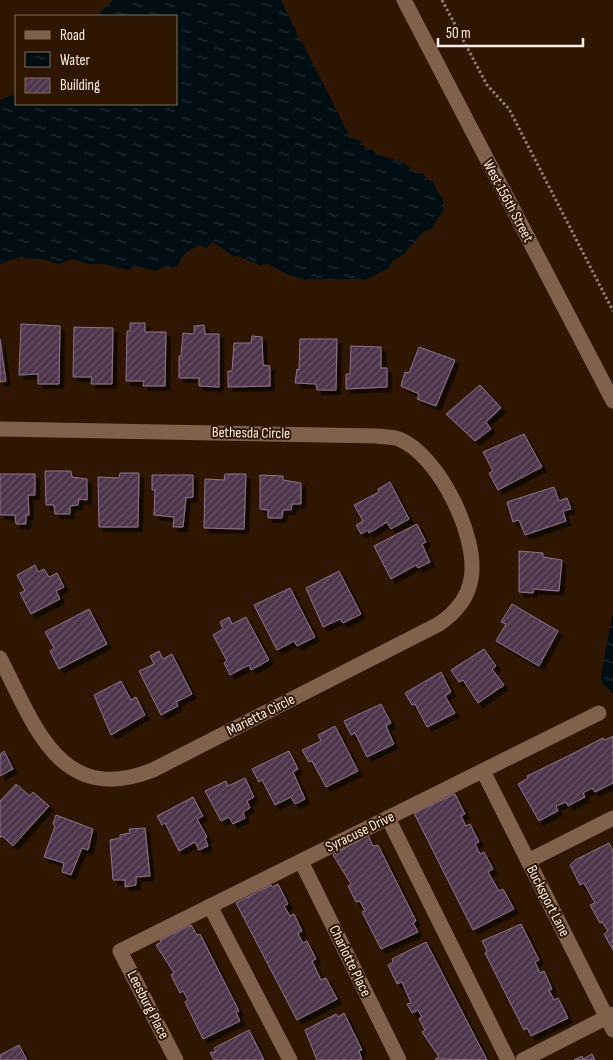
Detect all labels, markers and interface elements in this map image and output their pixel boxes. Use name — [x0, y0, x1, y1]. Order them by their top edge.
legend — [15, 15, 178, 105]
scale bar — [438, 15, 583, 47]
text: 50 m — [446, 24, 471, 43]
text: Road — [60, 26, 85, 45]
text: Water — [60, 51, 91, 70]
text: Building — [60, 76, 100, 95]
street label: West 156th Street — [478, 156, 538, 246]
street label: Bethesda Circle — [212, 423, 290, 443]
street label: Marietta Circle — [224, 690, 298, 740]
street label: Syracuse Drive — [322, 807, 398, 857]
street label: Bucksport Lane — [522, 862, 574, 940]
street label: Charlotte Place — [325, 922, 375, 1000]
street label: Leesburg Place — [123, 968, 173, 1042]

